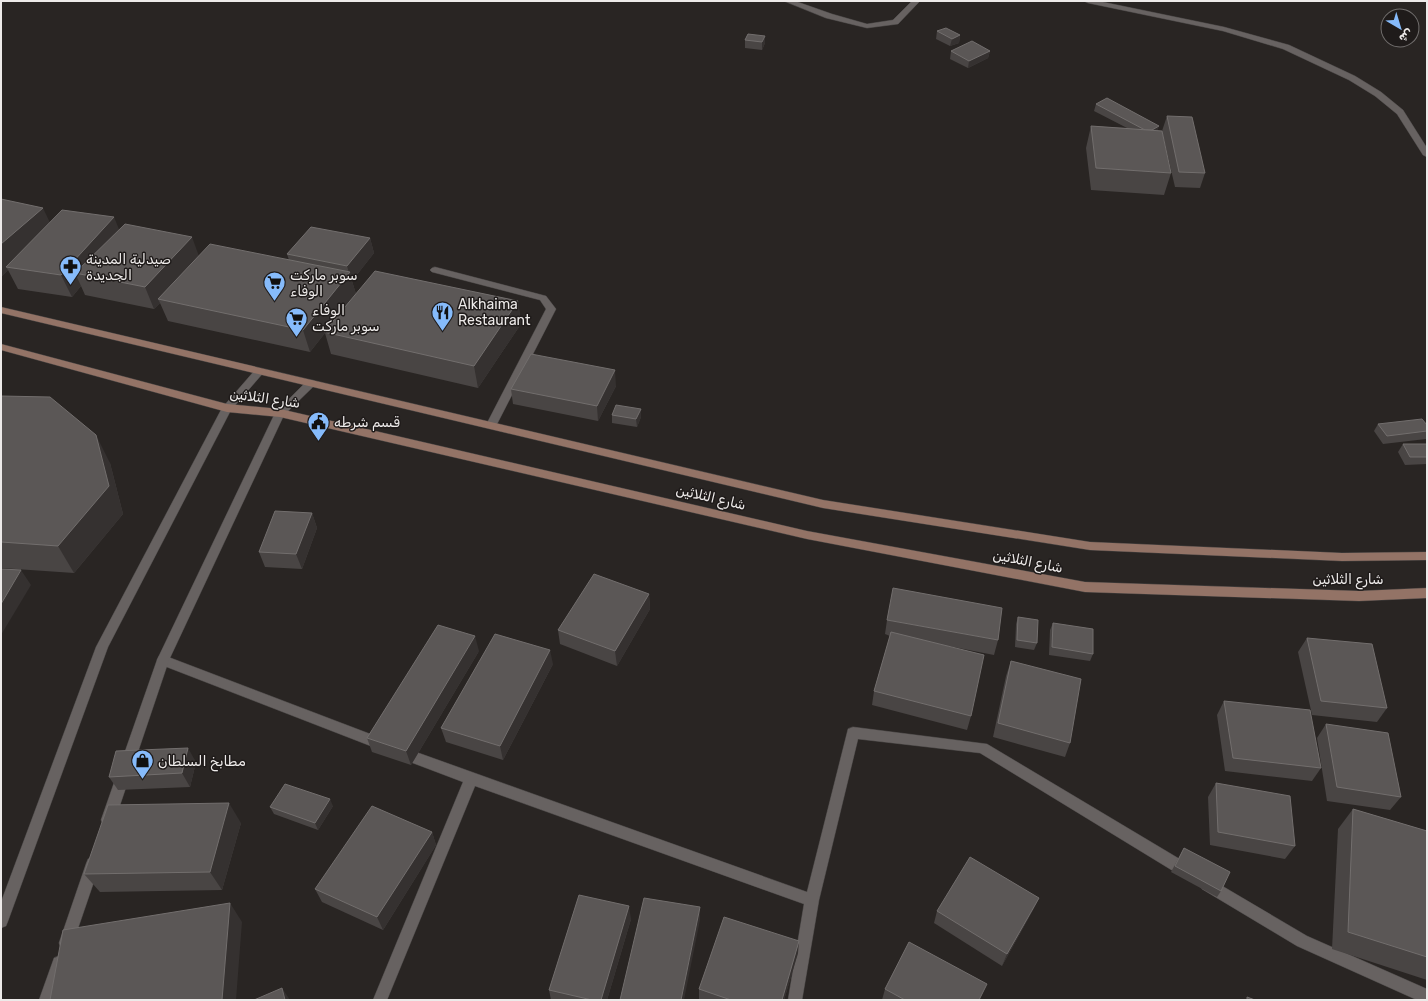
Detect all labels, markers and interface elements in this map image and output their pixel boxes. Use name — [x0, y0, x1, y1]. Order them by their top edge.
north arrow — [1380, 8, 1420, 48]
text: ش — [1396, 26, 1415, 45]
place label: صيدلية المدينة الجديدة — [86, 251, 171, 284]
pharmacy icon: صيدلية المدينة الجديدة — [57, 254, 83, 287]
place label: سوبر ماركت الوفاء — [290, 267, 358, 300]
supermarket icon: سوبر ماركت الوفاء — [262, 270, 288, 303]
place label: Alkhaima Restaurant — [458, 296, 531, 329]
restaurant icon: Alkhaima Restaurant — [430, 299, 456, 332]
place label: الوفاء سوبر ماركت — [312, 302, 380, 335]
supermarket icon: الوفاء سوبر ماركت — [284, 305, 310, 338]
street label: شارع الثلاثين — [228, 385, 301, 414]
public building icon: قسم شرطه — [305, 409, 331, 442]
place label: قسم شرطه — [334, 414, 400, 431]
street label: شارع الثلاثين — [674, 481, 747, 516]
street label: شارع الثلاثين — [991, 546, 1064, 579]
street label: شارع الثلاثين — [1312, 571, 1384, 590]
shop icon: مطابخ السلطان — [129, 748, 155, 781]
place label: مطابخ السلطان — [158, 753, 246, 772]

